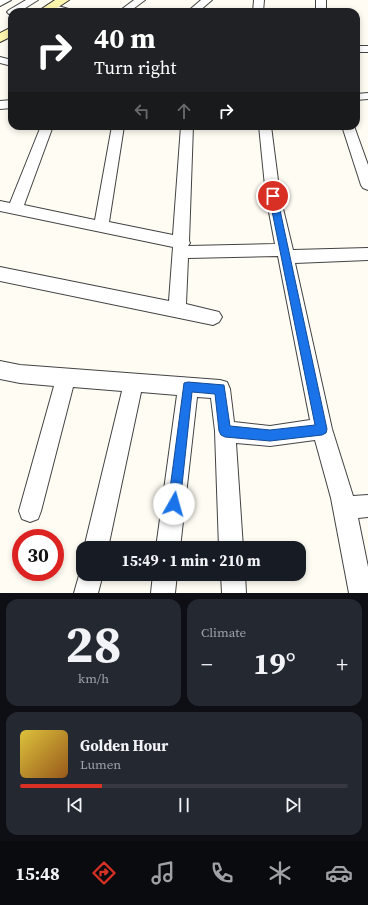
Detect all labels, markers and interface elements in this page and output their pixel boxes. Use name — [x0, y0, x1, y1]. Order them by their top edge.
text: 40 m — [94, 19, 156, 57]
icon: right — [28, 24, 80, 76]
text: Turn right — [94, 55, 176, 80]
icon: left — [131, 100, 153, 122]
icon: ahead — [173, 100, 195, 122]
icon: right — [215, 100, 237, 122]
pin — [256, 179, 290, 213]
icon: arrive — [262, 185, 284, 207]
position arrow — [153, 483, 195, 525]
speed limit sign: 30 — [12, 529, 64, 581]
text: 15:49 · 1 min · 210 m — [122, 550, 261, 571]
text: 28 — [65, 608, 122, 679]
text: Climate — [201, 624, 246, 641]
text: 19° — [253, 643, 296, 684]
text: − — [201, 649, 213, 679]
text: + — [336, 649, 348, 679]
text: km/h — [78, 670, 109, 687]
text: Golden Hour — [80, 735, 168, 756]
text: Lumen — [80, 756, 121, 773]
icon: previous — [64, 794, 86, 816]
icon: pause — [173, 794, 195, 816]
icon: next — [282, 794, 304, 816]
icon: directions — [90, 859, 118, 887]
icon: music — [149, 859, 177, 887]
icon: phone — [208, 859, 236, 887]
icon: climate — [266, 859, 294, 887]
icon: car — [325, 859, 353, 887]
text: 15:48 — [15, 861, 60, 886]

